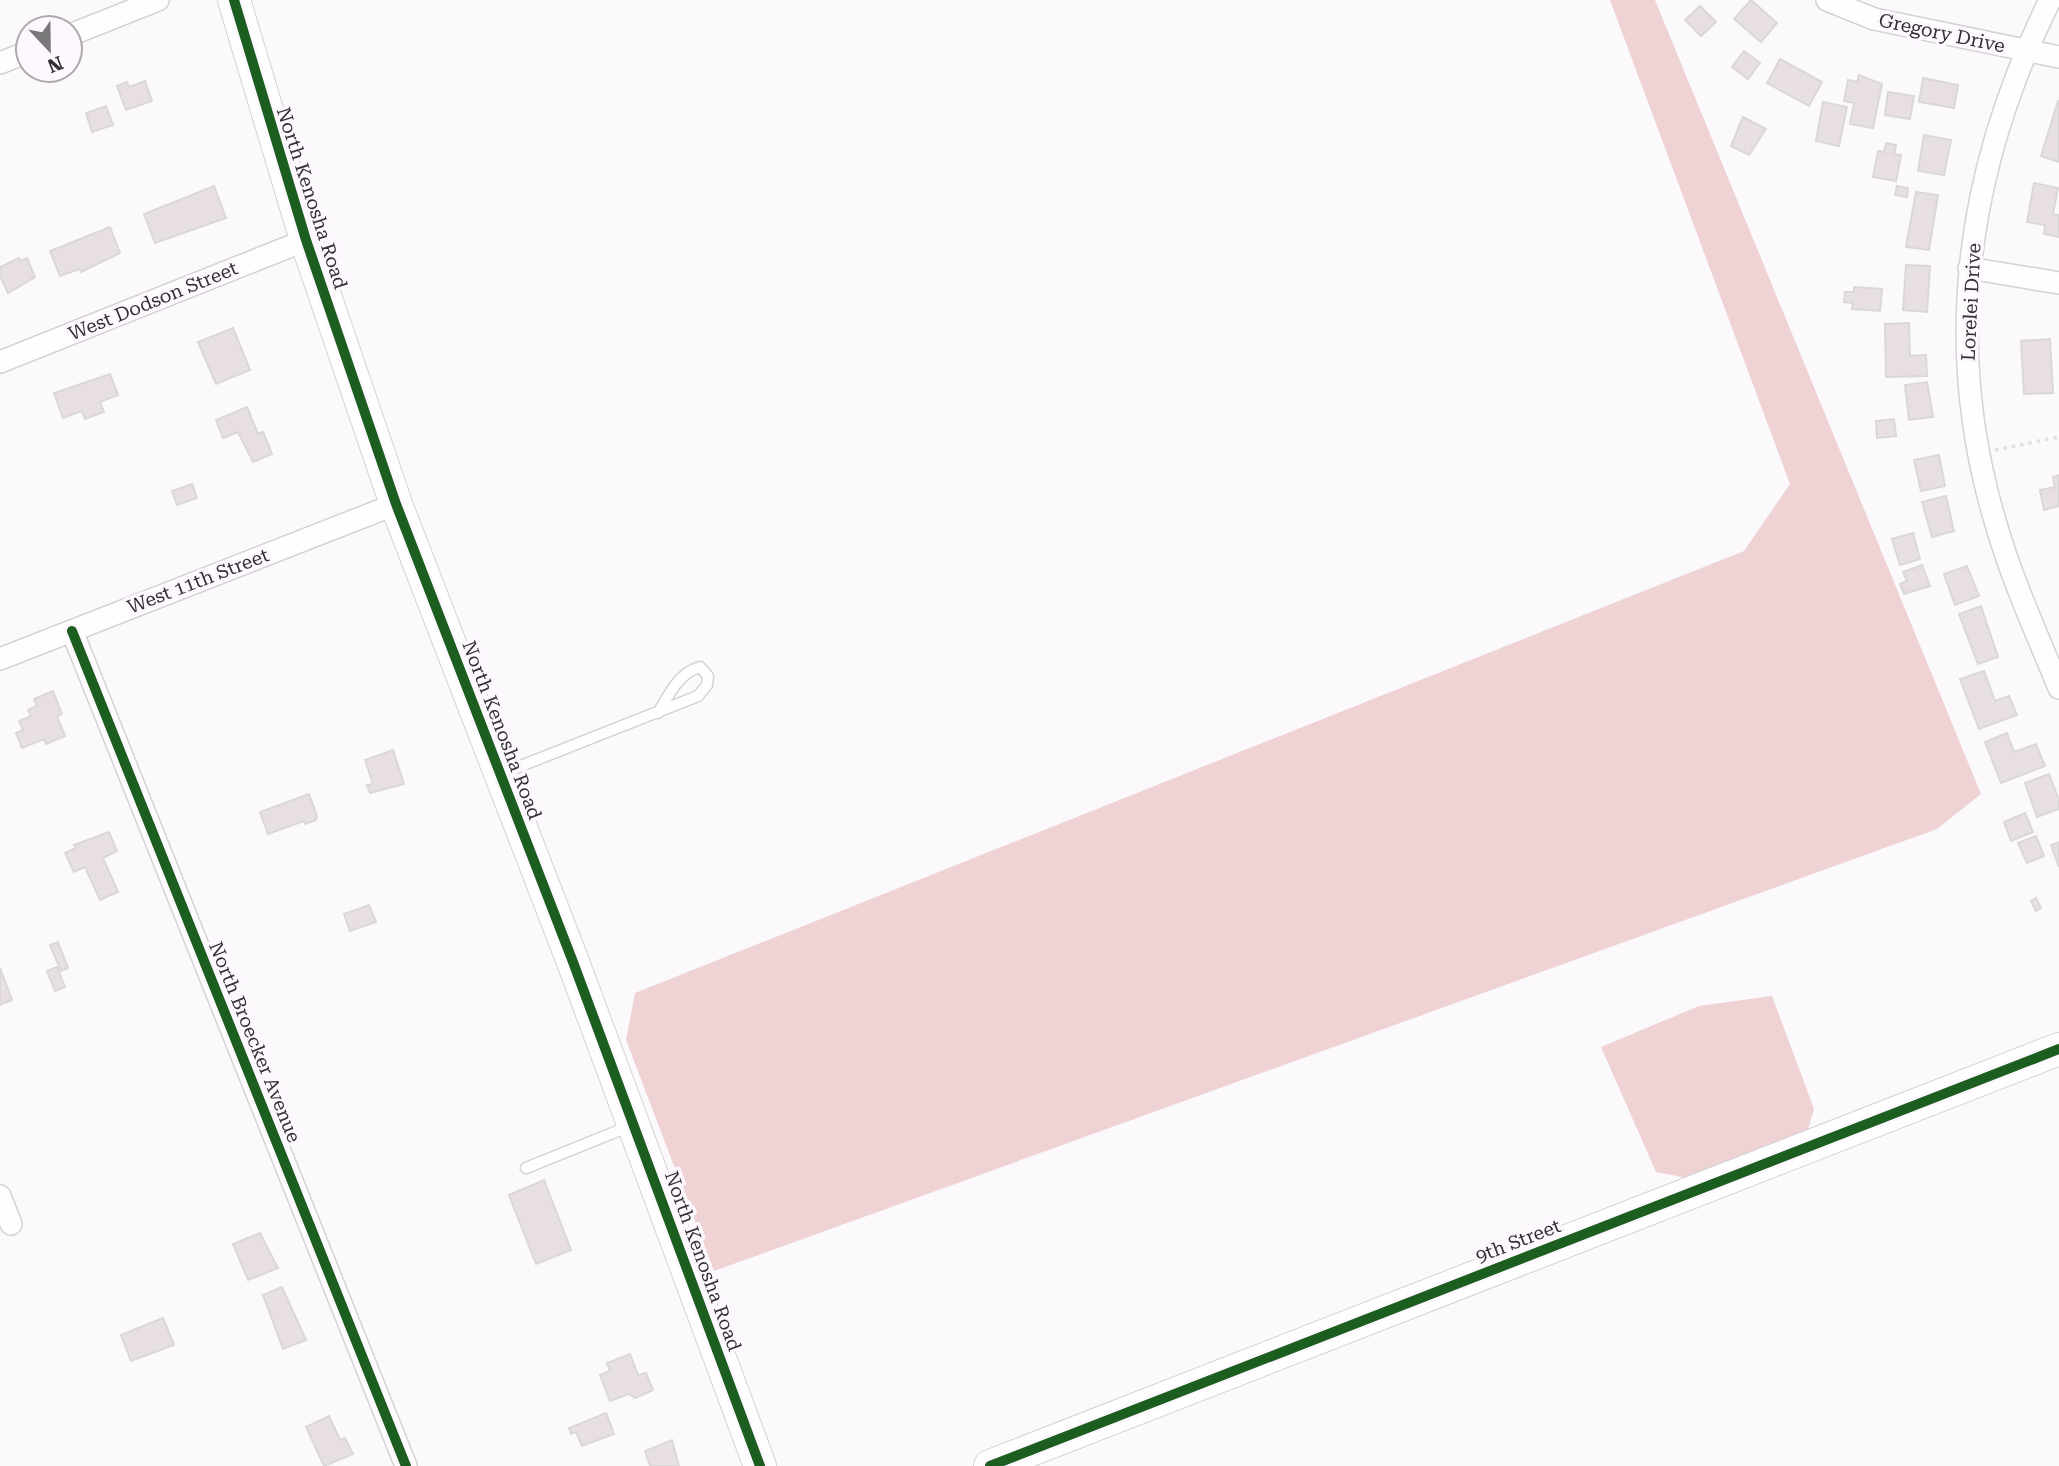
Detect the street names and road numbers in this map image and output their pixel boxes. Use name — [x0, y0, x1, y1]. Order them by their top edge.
street label: Gregory Drive — [1877, 8, 2007, 58]
street label: North Kenosha Road — [272, 104, 352, 292]
street label: Lorelei Drive — [1956, 242, 1986, 362]
street label: West Dodson Street — [65, 257, 241, 345]
street label: West 11th Street — [124, 543, 272, 619]
street label: North Kenosha Road — [457, 637, 547, 823]
street label: North Broecker Avenue — [204, 938, 306, 1146]
street label: North Kenosha Road — [660, 1168, 746, 1354]
street label: 9th Street — [1472, 1214, 1564, 1268]

